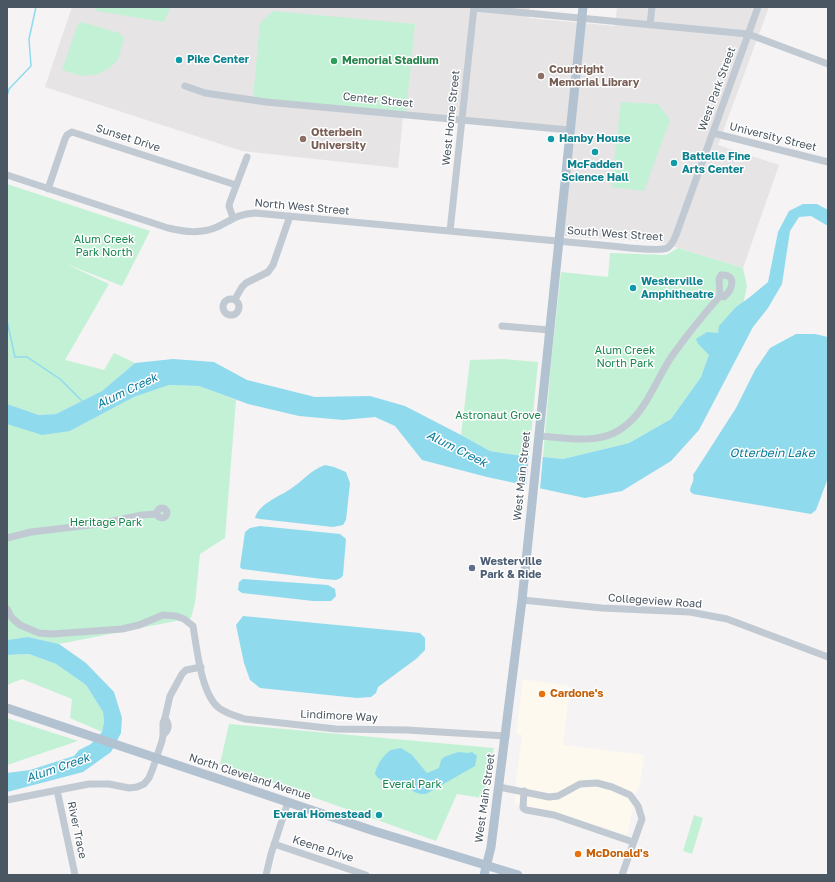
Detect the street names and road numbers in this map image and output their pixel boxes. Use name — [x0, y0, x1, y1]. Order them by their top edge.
street label: West Park Street — [696, 45, 738, 133]
street label: West Home Street — [439, 70, 463, 166]
street label: Center Street — [342, 90, 414, 110]
street label: University Street — [728, 120, 818, 154]
street label: Sunset Drive — [94, 121, 162, 155]
street label: North West Street — [254, 196, 350, 218]
street label: South West Street — [567, 224, 663, 244]
street label: West Main Street — [511, 430, 533, 522]
street label: Collegeview Road — [608, 591, 702, 611]
street label: Lindimore Way — [300, 707, 378, 725]
street label: North Cleveland Avenue — [187, 751, 313, 803]
street label: West Main Street — [472, 752, 498, 844]
street label: River Trace — [64, 800, 90, 860]
street label: Keene Drive — [291, 833, 355, 865]

